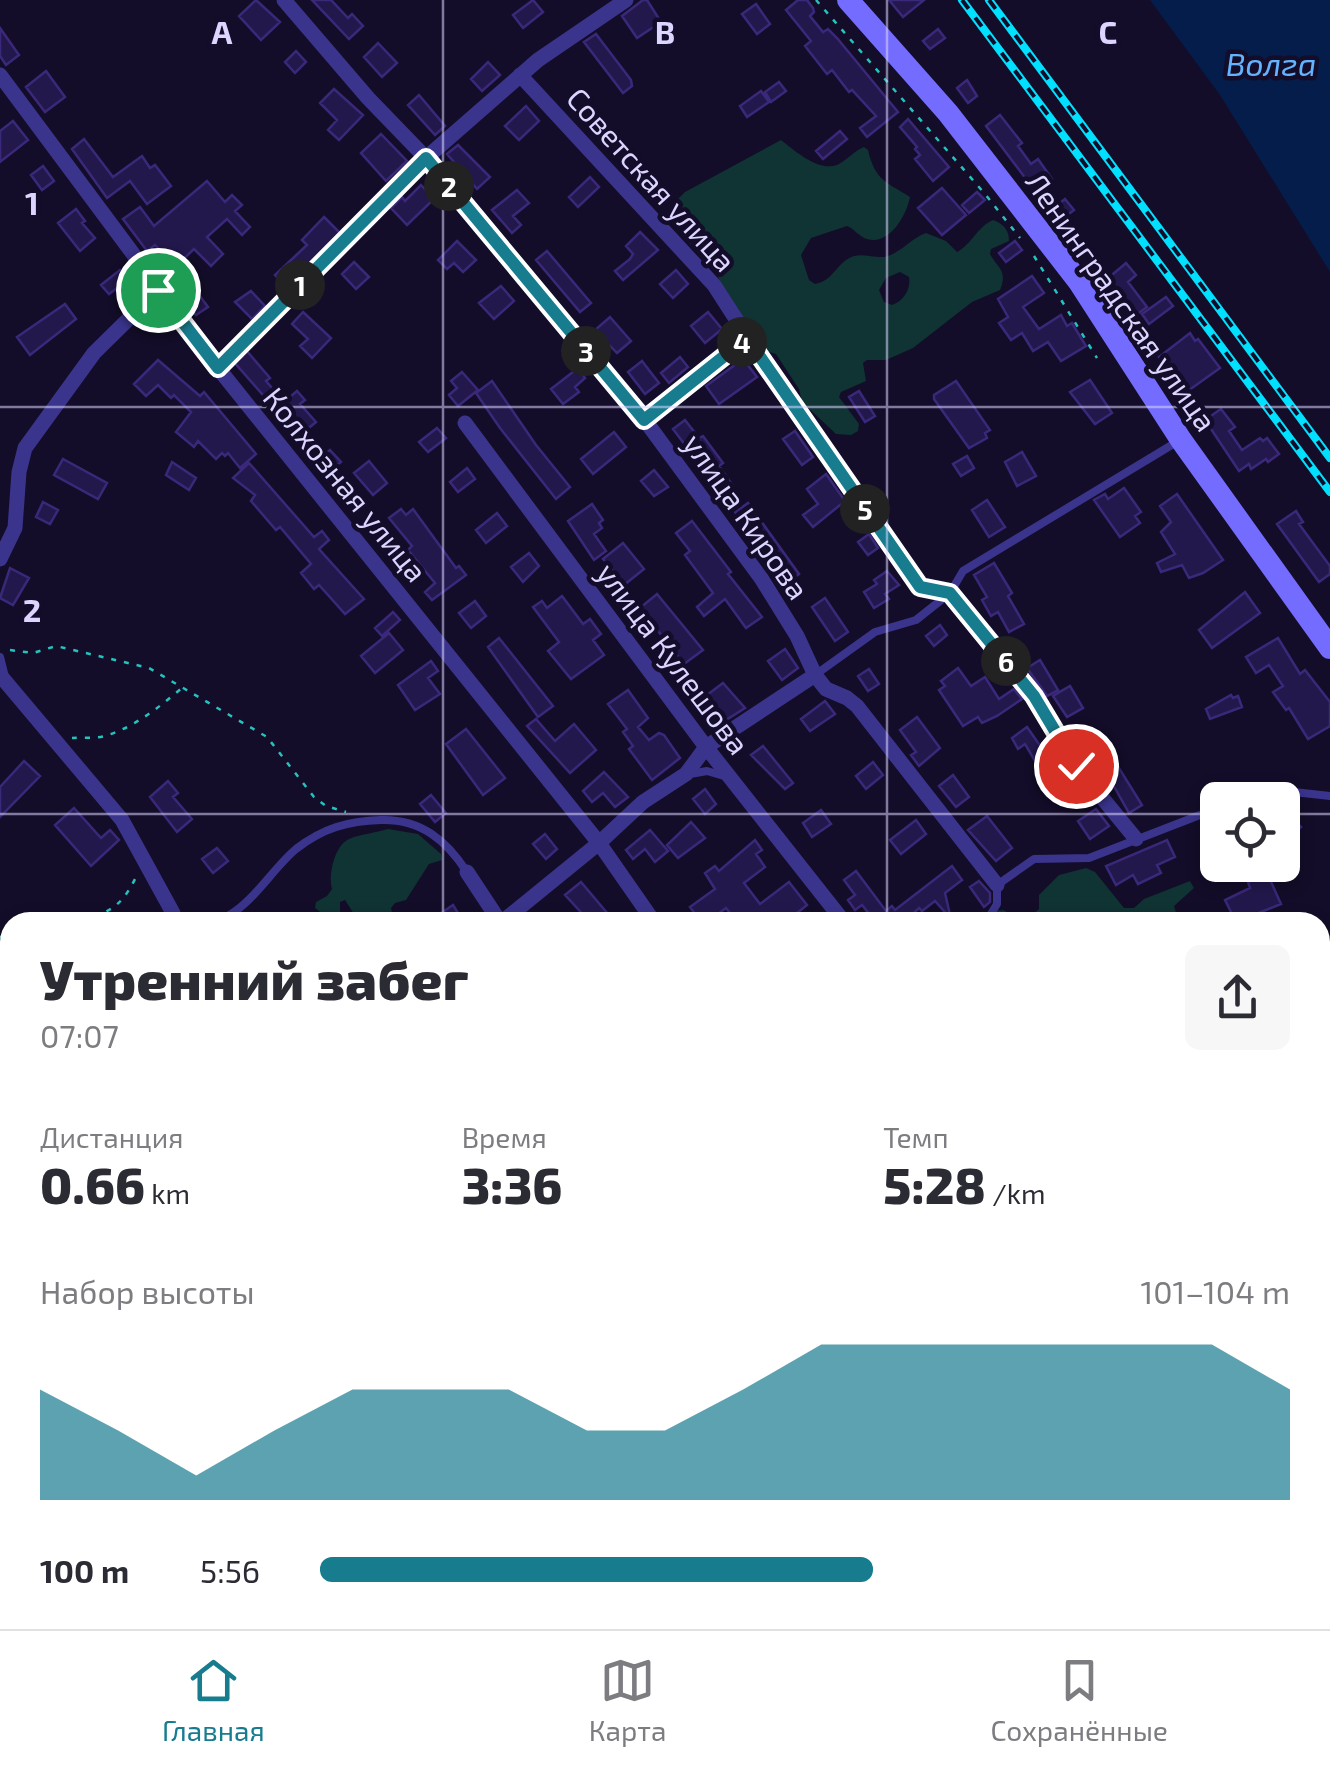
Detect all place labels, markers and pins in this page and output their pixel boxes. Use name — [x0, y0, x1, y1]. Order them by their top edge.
pin: 2 — [424, 161, 474, 211]
pin — [116, 248, 201, 333]
pin: 1 — [275, 260, 325, 310]
pin: 4 — [717, 317, 767, 367]
pin: 3 — [561, 326, 611, 376]
pin: 5 — [840, 484, 890, 534]
pin: 6 — [981, 636, 1031, 686]
pin — [1034, 724, 1119, 809]

